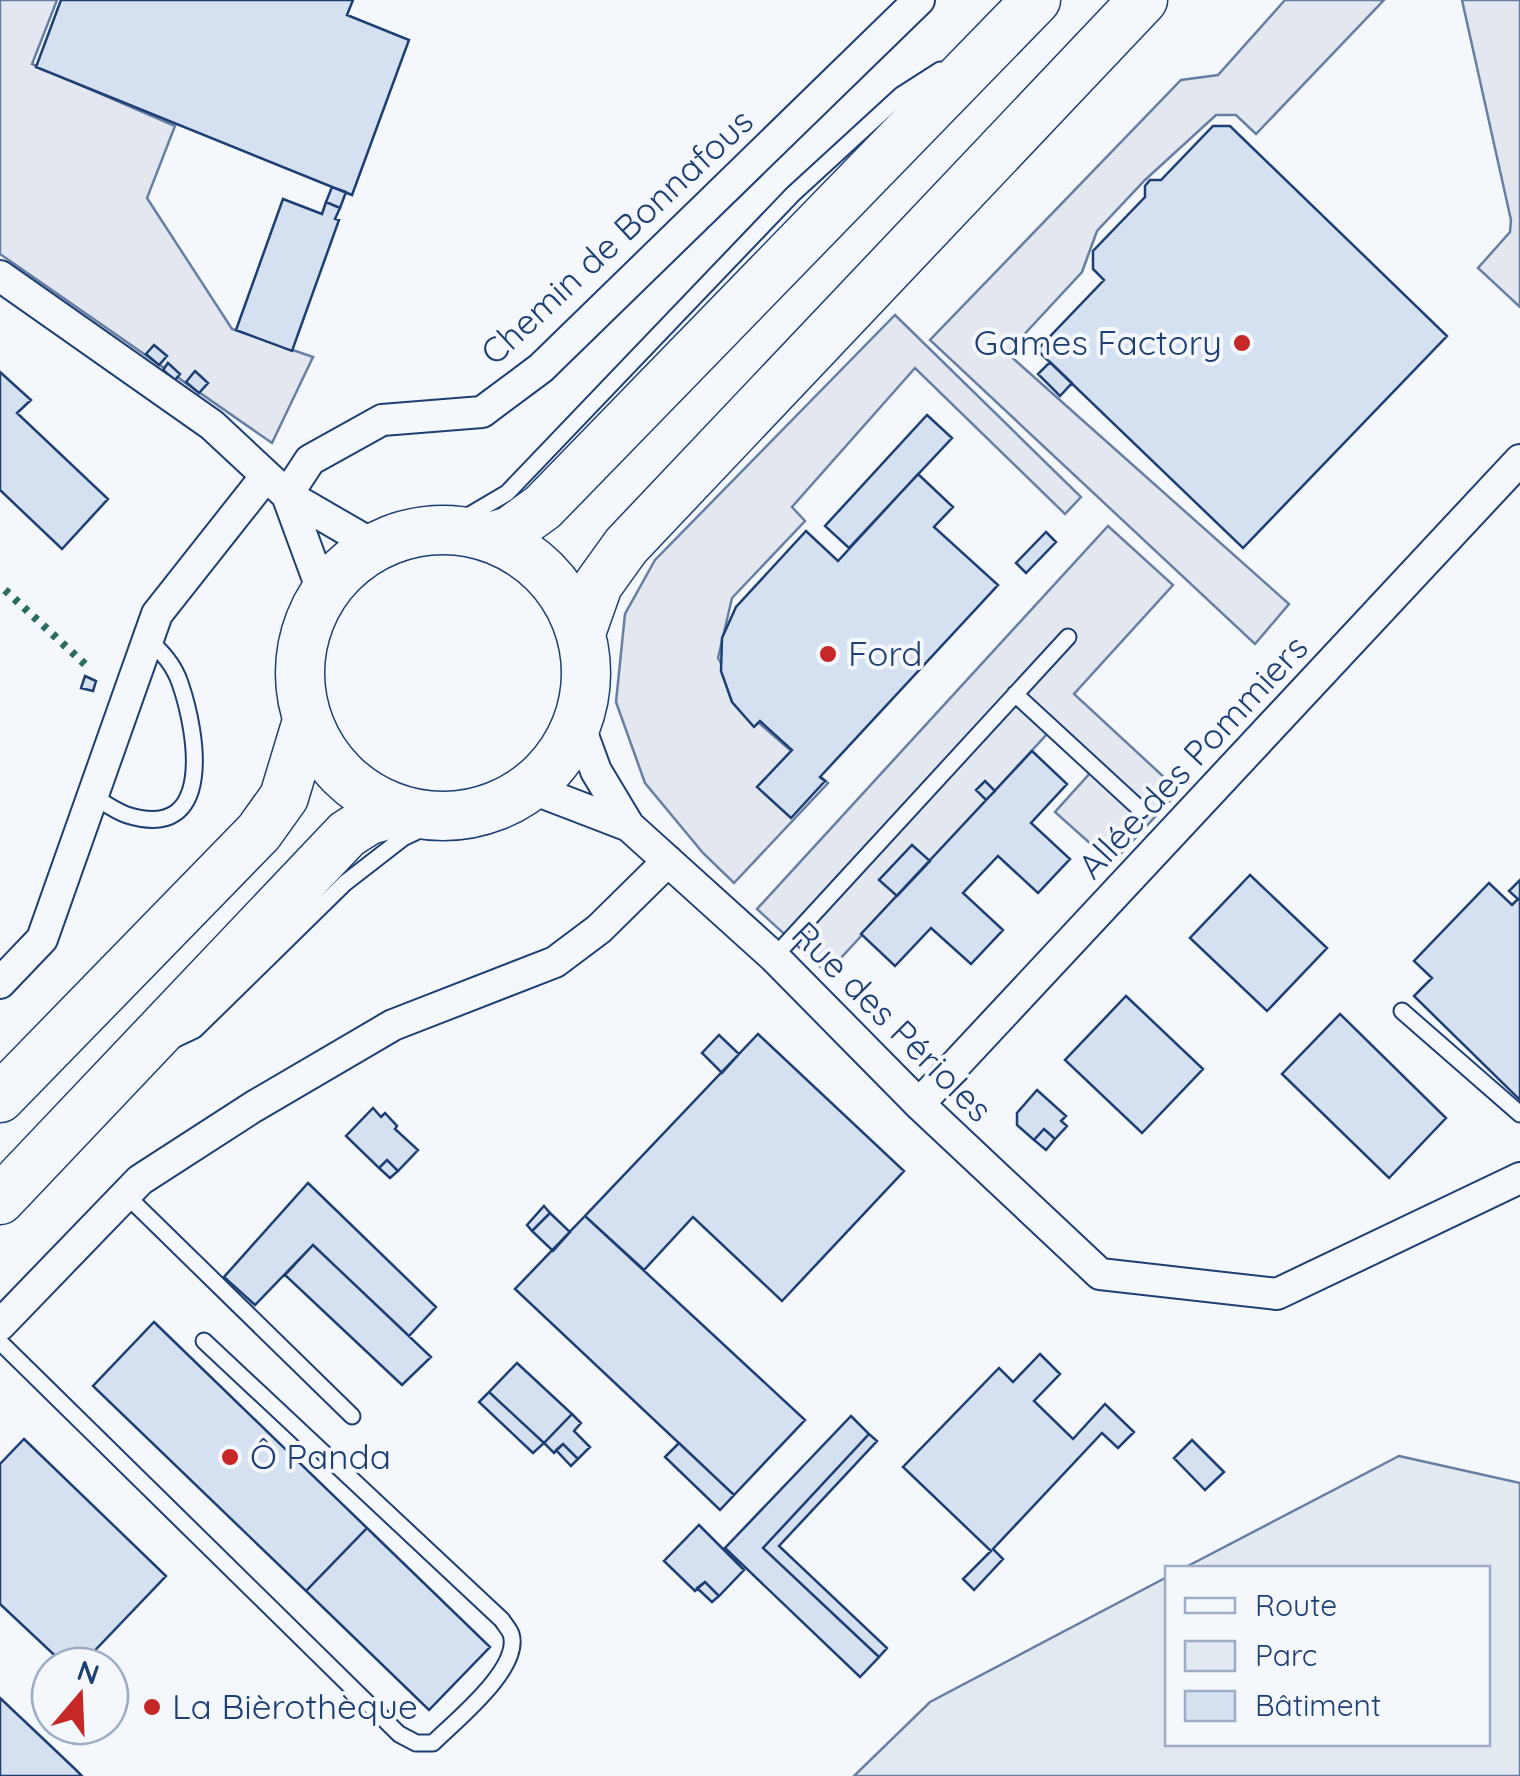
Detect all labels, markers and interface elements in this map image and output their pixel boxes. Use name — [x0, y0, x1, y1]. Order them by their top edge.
street label: Chemin de Bonnafous — [471, 99, 762, 374]
place label: Games Factory — [974, 320, 1222, 364]
marker: Games Factory — [1231, 332, 1253, 354]
street label: Allée des Pommiers — [1068, 625, 1316, 887]
place label: Ford — [848, 631, 922, 675]
marker: Ford — [817, 643, 839, 665]
street label: Rue des Périoles — [783, 912, 1002, 1131]
place label: Ô Panda — [250, 1434, 391, 1478]
marker: Ô Panda — [219, 1446, 241, 1468]
legend — [1165, 1566, 1490, 1746]
text: Route — [1255, 1586, 1337, 1624]
text: Parc — [1255, 1636, 1317, 1674]
north arrow — [30, 1646, 130, 1746]
text: N — [73, 1652, 104, 1692]
place label: La Bièrothèque — [172, 1684, 418, 1728]
text: Bâtiment — [1255, 1686, 1381, 1724]
marker: La Bièrothèque — [141, 1696, 163, 1718]

